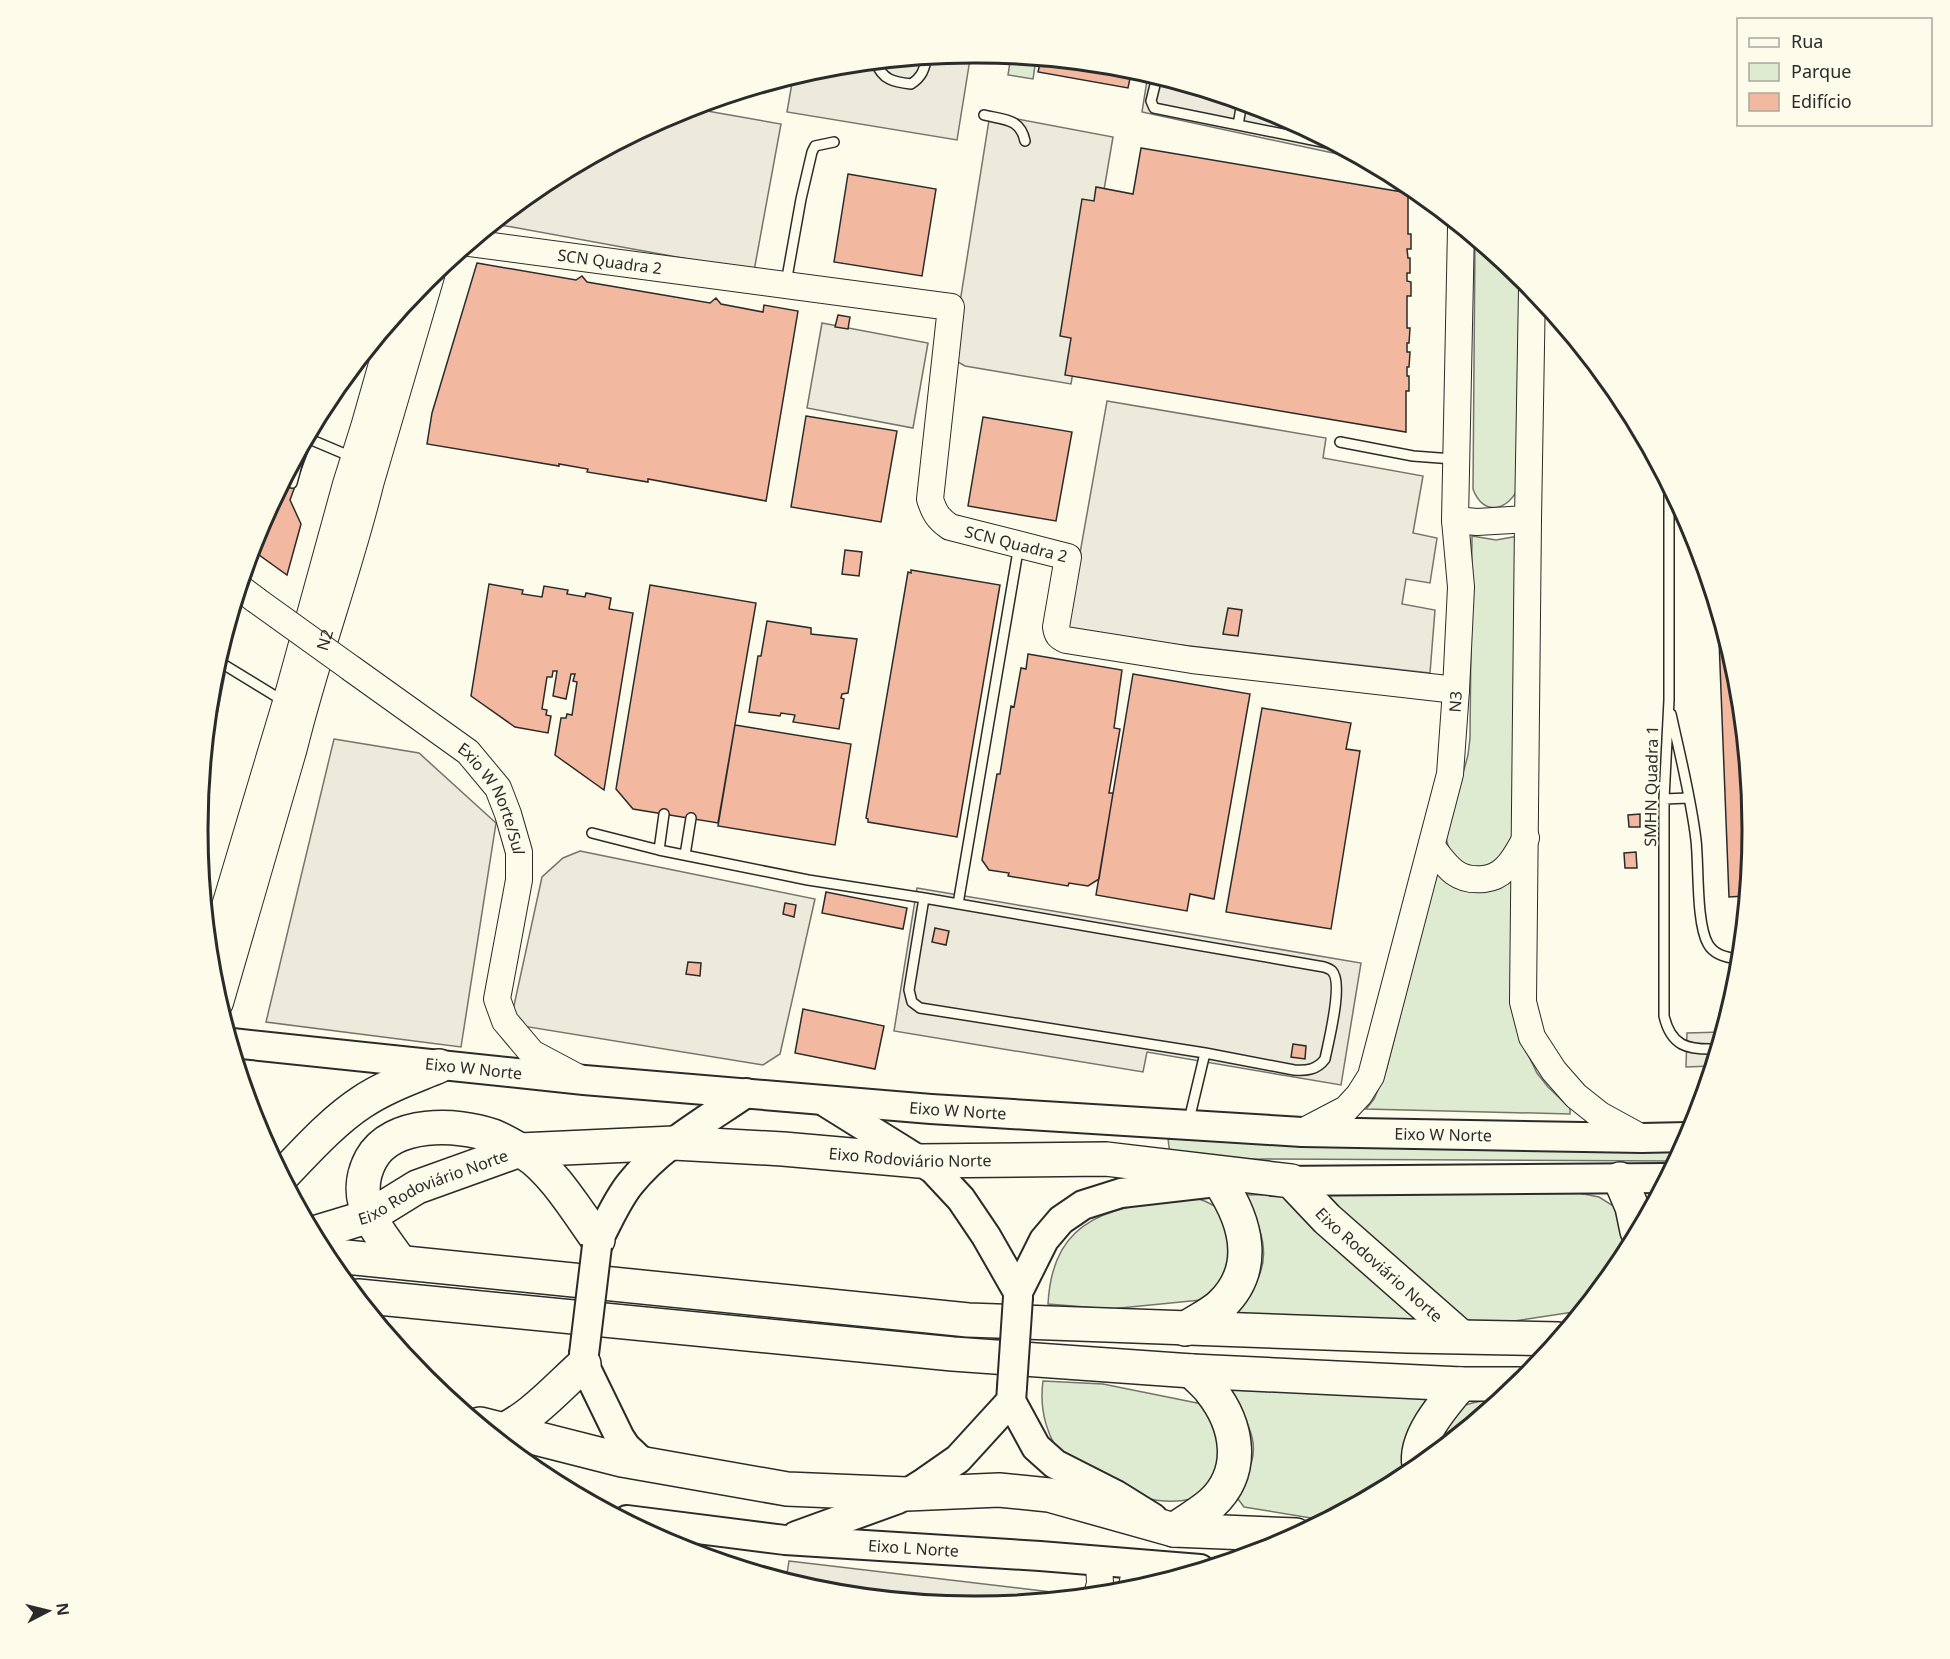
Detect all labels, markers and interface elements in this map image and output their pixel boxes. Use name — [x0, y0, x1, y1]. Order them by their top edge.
legend — [1737, 18, 1932, 126]
text: Rua — [1791, 29, 1823, 53]
text: Parque — [1791, 59, 1851, 83]
text: Edifício — [1791, 89, 1852, 113]
street label: SCN Quadra 2 — [556, 244, 663, 279]
street label: SCN Quadra 2 — [963, 520, 1070, 567]
street label: N2 — [311, 626, 338, 653]
street label: N3 — [1443, 690, 1467, 713]
street label: SMHN Quadra 1 — [1639, 725, 1663, 847]
street label: Exio W Norte/Sul — [454, 737, 530, 854]
street label: Eixo W Norte — [424, 1052, 523, 1084]
street label: Eixo W Norte — [908, 1096, 1007, 1125]
street label: Eixo W Norte — [1394, 1123, 1492, 1146]
street label: Eixo Rodoviário Norte — [828, 1142, 992, 1172]
street label: Eixo Rodoviário Norte — [355, 1144, 511, 1230]
street label: Eixo Rodoviário Norte — [1311, 1203, 1448, 1327]
street label: Eixo L Norte — [867, 1534, 960, 1562]
north arrow — [18, 1581, 78, 1641]
text: N — [51, 1601, 75, 1617]

